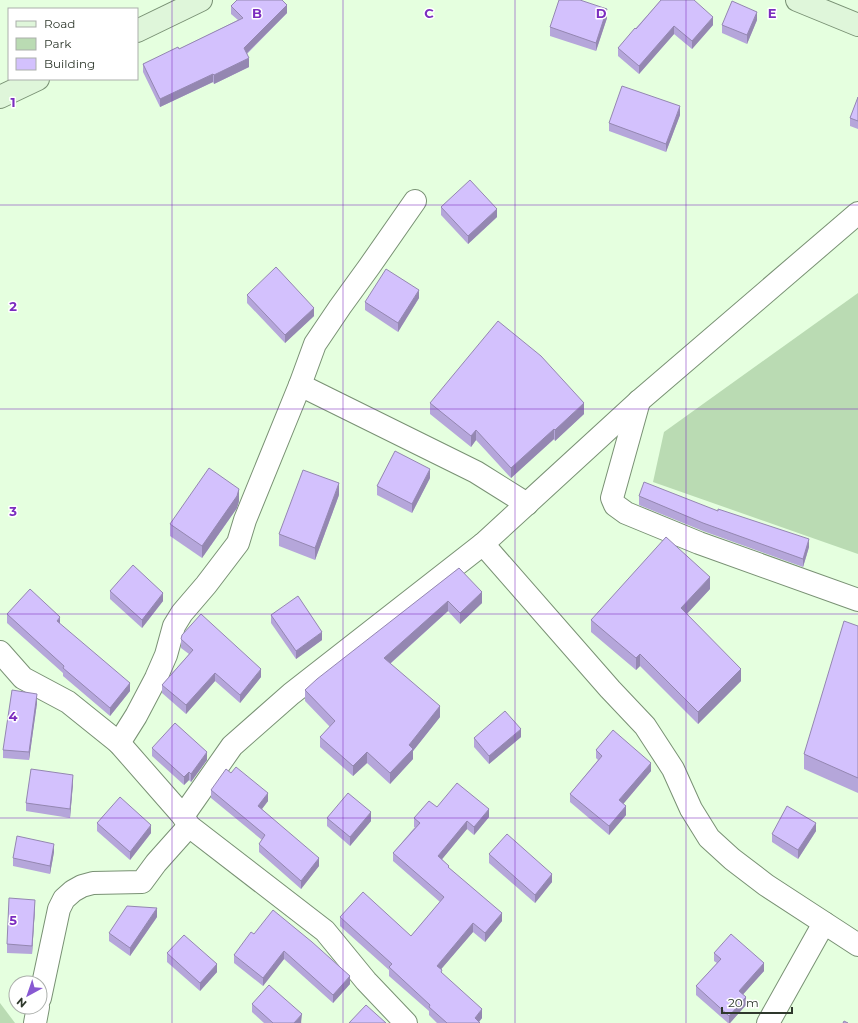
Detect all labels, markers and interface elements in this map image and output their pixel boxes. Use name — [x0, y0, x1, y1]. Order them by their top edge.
text: B — [252, 5, 262, 21]
text: C — [424, 5, 434, 21]
text: D — [596, 5, 607, 21]
text: E — [768, 5, 777, 21]
legend — [8, 8, 138, 80]
text: Road — [44, 16, 75, 31]
text: Park — [44, 36, 72, 51]
text: Building — [44, 56, 95, 71]
text: 1 — [10, 94, 16, 110]
text: 2 — [9, 298, 17, 314]
text: 3 — [8, 503, 17, 519]
text: 4 — [9, 708, 18, 724]
text: 5 — [9, 912, 17, 928]
north arrow — [8, 975, 48, 1015]
scale bar — [722, 989, 792, 1015]
text: N — [14, 994, 29, 1011]
text: 20 m — [728, 995, 759, 1010]

